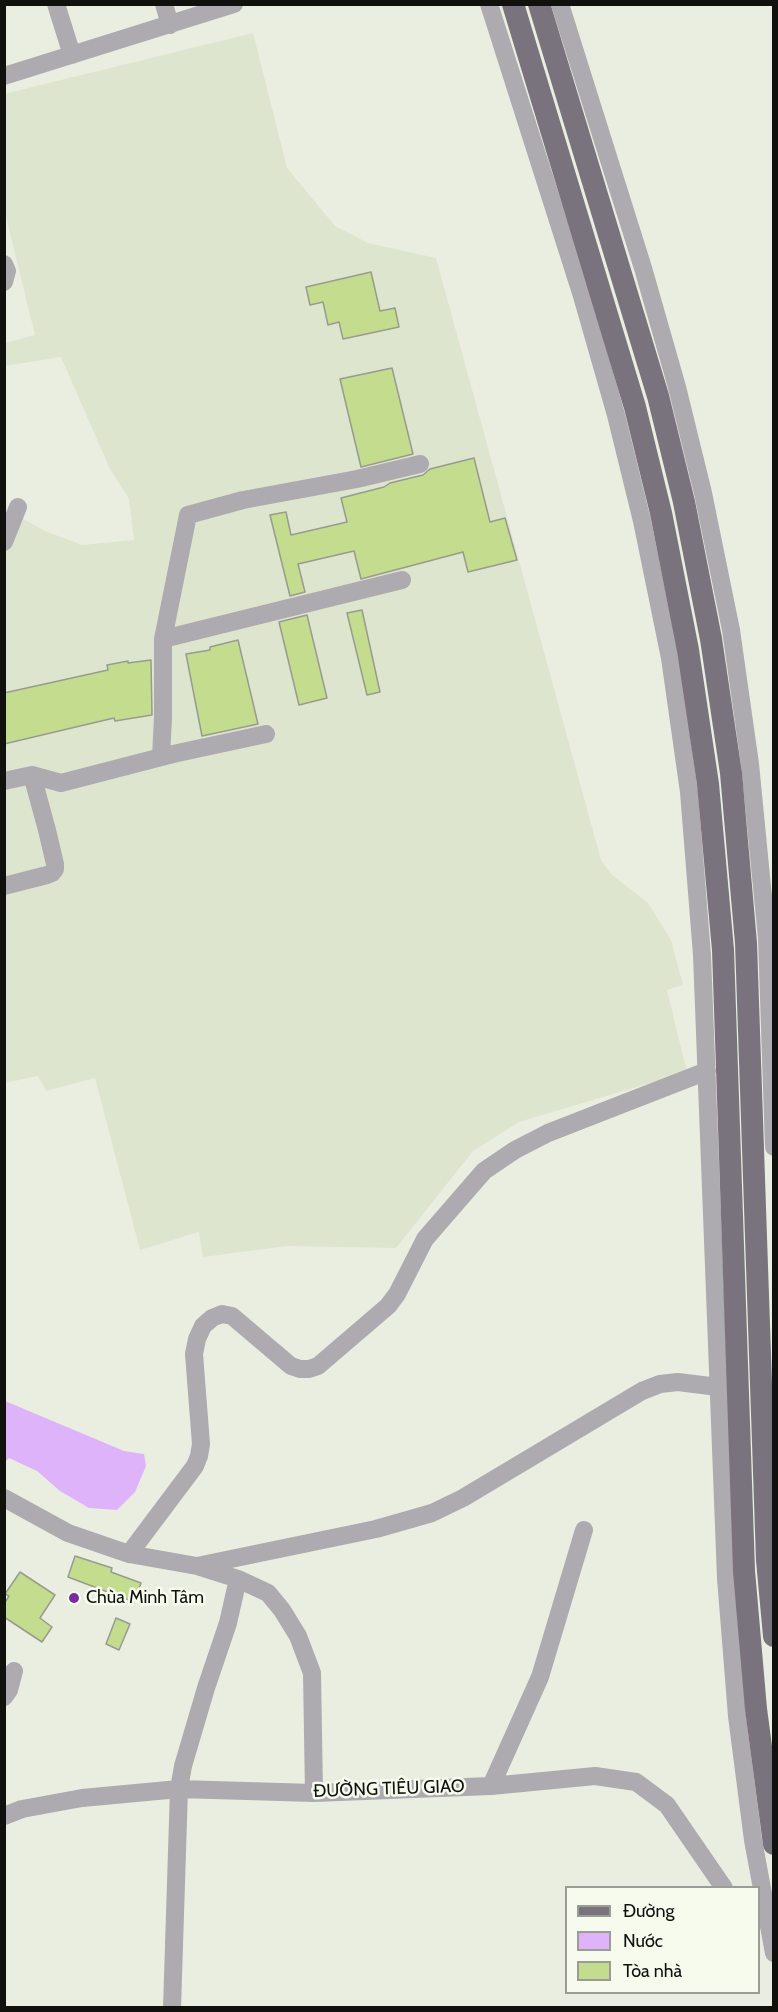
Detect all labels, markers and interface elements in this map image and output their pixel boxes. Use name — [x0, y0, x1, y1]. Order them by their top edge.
place label: Chùa Minh Tâm — [86, 1587, 204, 1609]
marker: Chùa Minh Tâm — [67, 1591, 81, 1605]
street label: ĐƯỜNG TIÊU GIAO — [313, 1776, 465, 1802]
legend — [565, 1886, 760, 1994]
text: Đường — [623, 1900, 674, 1922]
text: Nước — [623, 1930, 663, 1952]
text: Tòa nhà — [623, 1960, 682, 1982]

